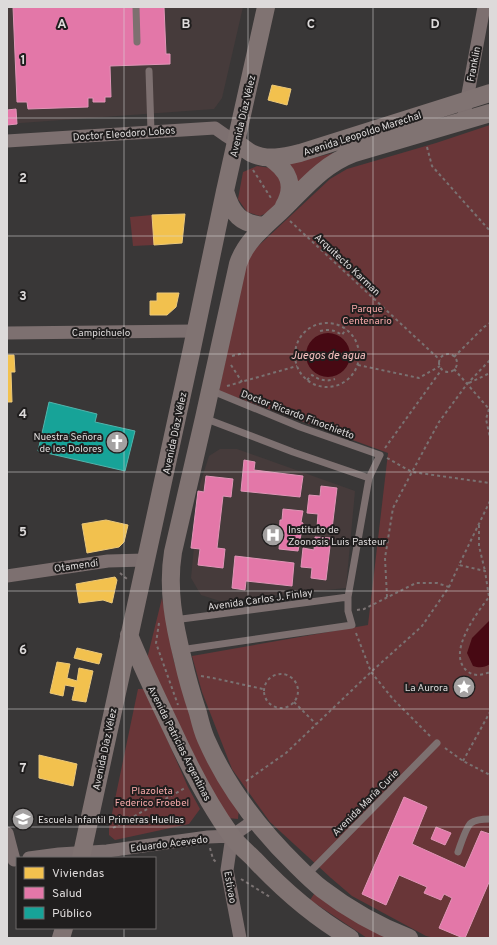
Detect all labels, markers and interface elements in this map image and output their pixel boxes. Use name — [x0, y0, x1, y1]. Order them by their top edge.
text: A — [57, 17, 67, 33]
text: B — [182, 17, 191, 33]
text: C — [307, 17, 315, 33]
text: D — [430, 17, 440, 33]
street label: Franklin — [465, 46, 484, 83]
text: 1 — [20, 53, 26, 69]
street label: Avenida Díaz Vélez — [228, 74, 259, 159]
street label: Avenida Leopoldo Marechal — [302, 109, 423, 160]
street label: Doctor Eleodoro Lobos — [72, 124, 176, 145]
text: 2 — [19, 171, 27, 187]
street label: Arquitecto Karman — [311, 231, 383, 299]
text: 3 — [19, 289, 27, 305]
park label: Parque Centenario — [342, 303, 392, 328]
street label: Campichuelo — [72, 327, 131, 340]
water label: Juegos de agua — [291, 349, 365, 363]
street label: Doctor Ricardo Finochietto — [239, 388, 356, 443]
street label: Avenida Díaz Vélez — [160, 391, 191, 476]
text: 4 — [19, 407, 27, 423]
church icon: Nuestra Señora de los Dolores — [104, 429, 130, 455]
place label: Nuestra Señora de los Dolores — [33, 431, 102, 456]
hospital icon: Instituto de Zoonosis Luis Pasteur — [260, 522, 286, 548]
place label: Instituto de Zoonosis Luis Pasteur — [288, 524, 387, 549]
text: 5 — [19, 525, 27, 541]
street label: Otamendi — [53, 557, 99, 576]
street label: Avenida Carlos J. Finlay — [207, 587, 313, 614]
text: 6 — [19, 643, 27, 659]
place icon: La Aurora — [451, 674, 477, 700]
place label: La Aurora — [405, 682, 448, 695]
street label: Avenida Patricias Argentinas — [144, 684, 214, 804]
street label: Avenida Díaz Vélez — [90, 707, 121, 792]
text: 7 — [20, 761, 27, 777]
street label: Avenida María Curie — [330, 767, 402, 839]
park label: Plazoleta Federico Froebel — [115, 785, 189, 810]
school or university icon: Escuela Infantil Primeras Huellas — [10, 806, 36, 832]
place label: Escuela Infantil Primeras Huellas — [38, 814, 184, 827]
street label: Eduardo Acevedo — [130, 833, 209, 856]
legend — [16, 857, 156, 929]
text: Viviendas — [52, 866, 104, 882]
street label: Estivao — [220, 870, 239, 905]
text: Salud — [52, 886, 82, 902]
text: Público — [52, 906, 92, 922]

